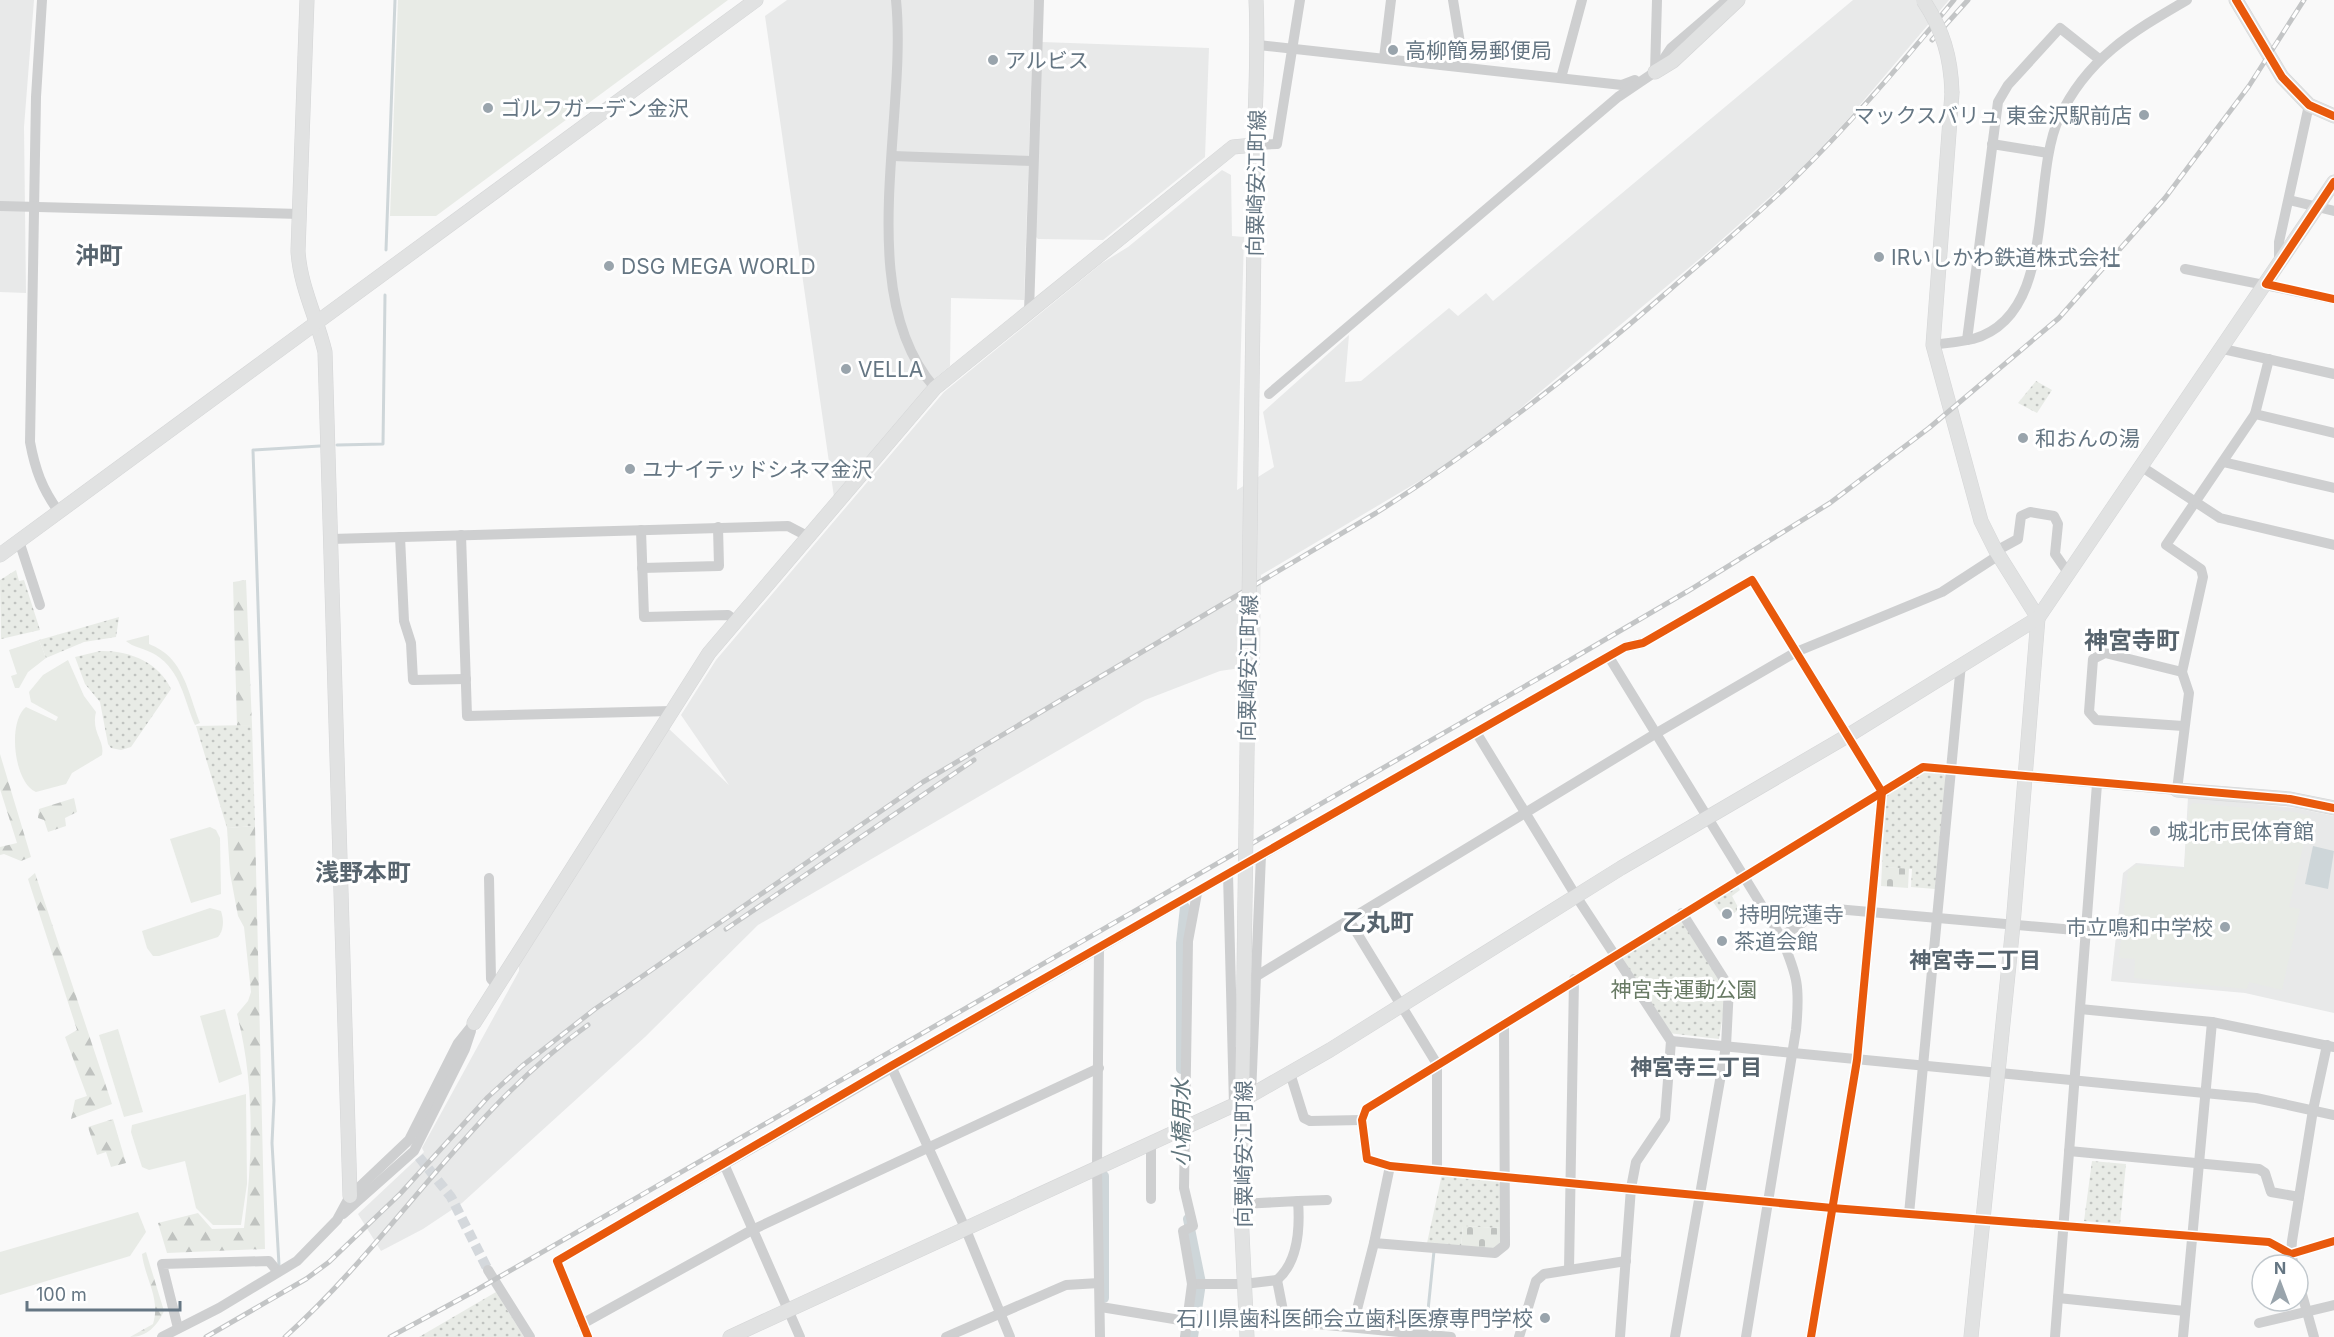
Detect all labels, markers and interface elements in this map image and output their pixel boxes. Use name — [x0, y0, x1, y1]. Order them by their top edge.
place label: 高柳簡易郵便局 — [1405, 38, 1552, 63]
marker: 高柳簡易郵便局 — [1386, 43, 1400, 57]
place label: アルビス — [1005, 48, 1089, 73]
marker: アルビス — [986, 53, 1000, 67]
place label: ゴルフガーデン金沢 — [500, 96, 689, 121]
marker: ゴルフガーデン金沢 — [481, 101, 495, 115]
place label: マックスバリュ 東金沢駅前店 — [1854, 103, 2132, 128]
marker: マックスバリュ 東金沢駅前店 — [2137, 108, 2151, 122]
street label: 向粟崎安江町線 — [1242, 109, 1270, 257]
district label: 沖町 — [75, 241, 123, 270]
place label: IRいしかわ鉄道株式会社 — [1891, 245, 2120, 270]
marker: IRいしかわ鉄道株式会社 — [1872, 250, 1886, 264]
place label: DSG MEGA WORLD — [621, 254, 816, 279]
marker: DSG MEGA WORLD — [602, 259, 616, 273]
place label: VELLA — [858, 357, 923, 382]
marker: VELLA — [839, 362, 853, 376]
place label: 和おんの湯 — [2035, 426, 2140, 451]
marker: 和おんの湯 — [2016, 431, 2030, 445]
place label: ユナイテッドシネマ金沢 — [642, 457, 873, 482]
marker: ユナイテッドシネマ金沢 — [623, 462, 637, 476]
street label: 向粟崎安江町線 — [1234, 594, 1262, 742]
district label: 神宮寺町 — [2084, 626, 2180, 655]
place label: 城北市民体育館 — [2167, 819, 2314, 844]
marker: 城北市民体育館 — [2148, 824, 2162, 838]
district label: 浅野本町 — [315, 858, 411, 887]
place label: 持明院蓮寺 — [1739, 902, 1844, 927]
marker: 持明院蓮寺 — [1720, 907, 1734, 921]
district label: 乙丸町 — [1342, 908, 1414, 937]
place label: 市立鳴和中学校 — [2066, 915, 2213, 940]
marker: 市立鳴和中学校 — [2218, 920, 2232, 934]
place label: 茶道会館 — [1734, 929, 1818, 954]
marker: 茶道会館 — [1715, 934, 1729, 948]
district label: 神宮寺二丁目 — [1909, 947, 2041, 973]
park label: 神宮寺運動公園 — [1611, 977, 1758, 1002]
district label: 神宮寺三丁目 — [1630, 1054, 1762, 1080]
water label: 小橋用水 — [1168, 1077, 1194, 1167]
street label: 向粟崎安江町線 — [1231, 1081, 1256, 1228]
north arrow — [2250, 1253, 2310, 1313]
text: N — [2274, 1258, 2286, 1278]
scale bar — [27, 1274, 180, 1312]
text: 100 m — [36, 1284, 87, 1305]
place label: 石川県歯科医師会立歯科医療専門学校 — [1176, 1306, 1533, 1331]
marker: 石川県歯科医師会立歯科医療専門学校 — [1538, 1311, 1552, 1325]

